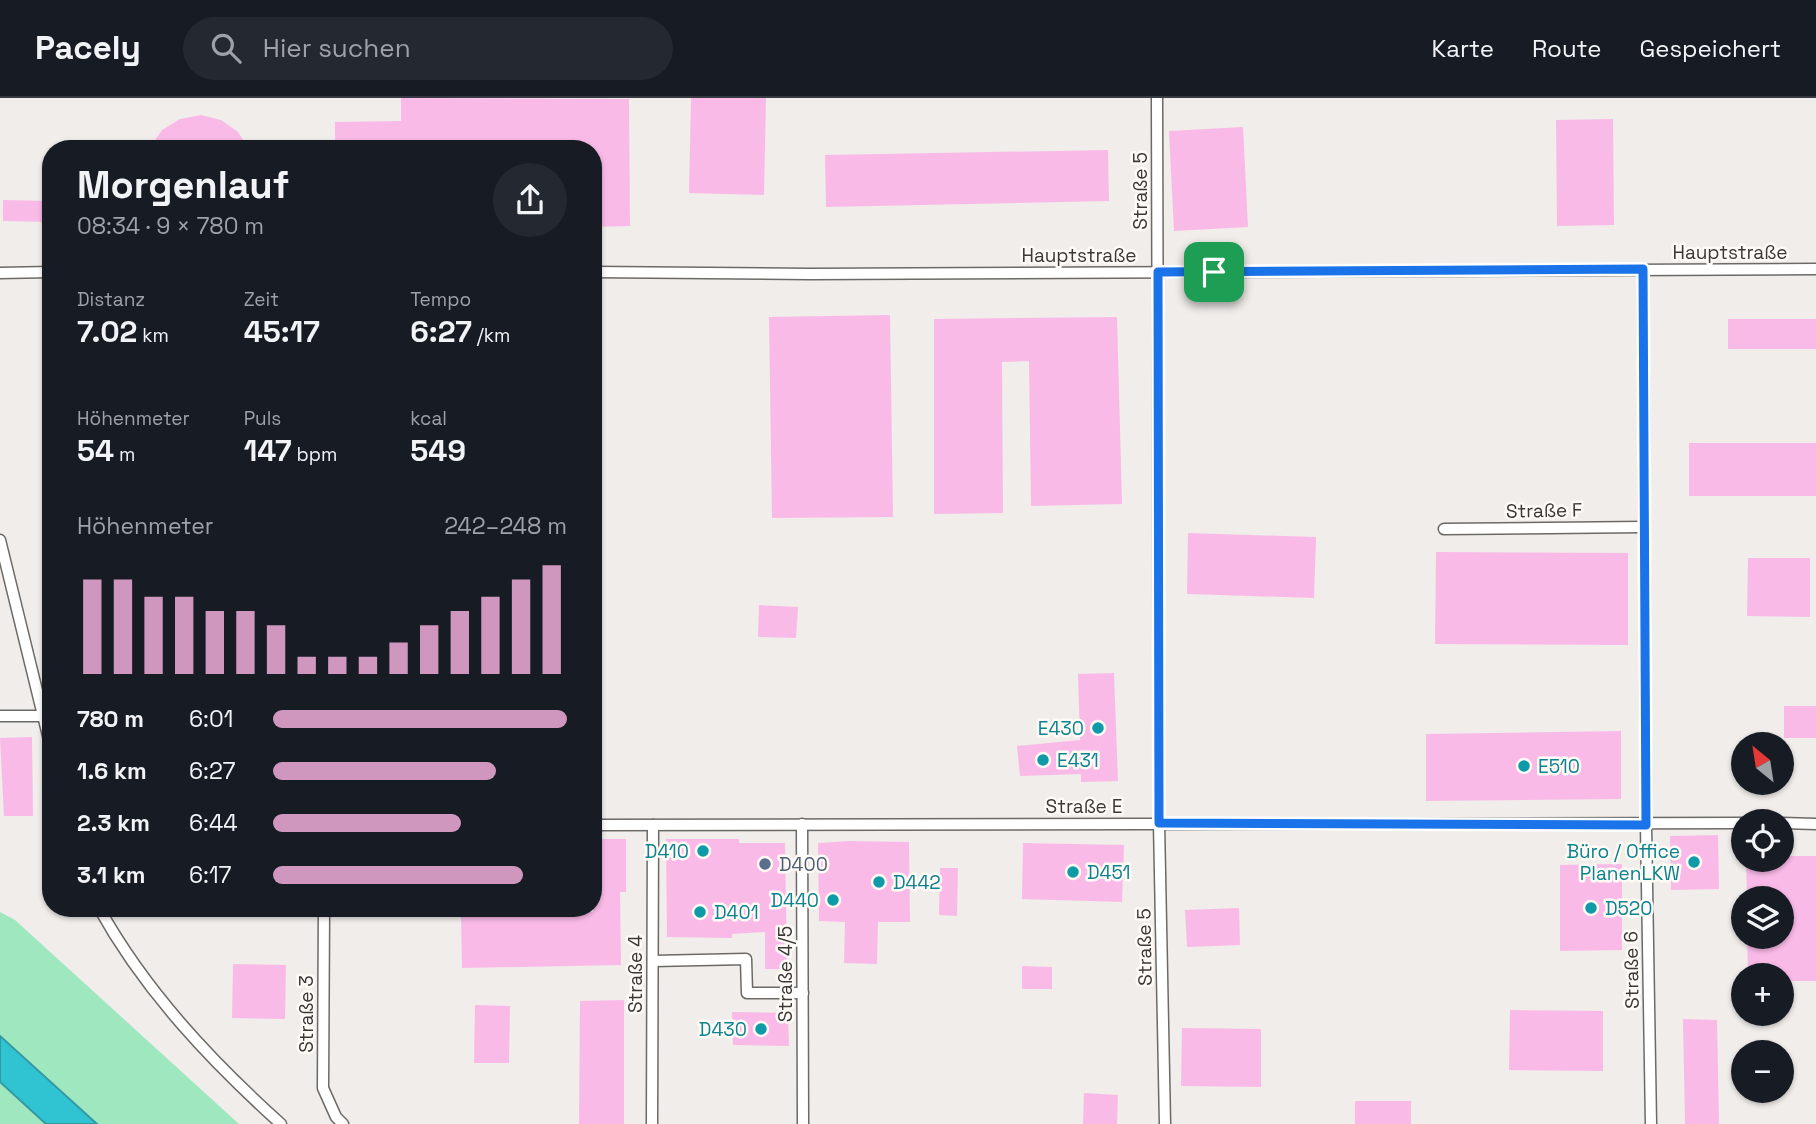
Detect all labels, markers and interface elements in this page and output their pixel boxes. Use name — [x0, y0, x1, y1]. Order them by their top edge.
search box — [183, 17, 673, 80]
text: Pacely — [35, 27, 141, 69]
icon: search — [207, 29, 245, 67]
text: Hier suchen — [263, 31, 411, 65]
text: Karte — [1432, 33, 1494, 64]
text: Route — [1532, 33, 1601, 64]
text: Gespeichert — [1639, 33, 1781, 64]
street label: Straße 5 — [1128, 152, 1153, 230]
text: Morgenlauf — [77, 161, 289, 209]
button: share — [493, 163, 567, 237]
text: 08:34 · 9 × 780 m — [77, 211, 264, 241]
street label: Hauptstraße — [1673, 240, 1787, 265]
pin — [1184, 242, 1244, 302]
street label: Hauptstraße — [1022, 243, 1136, 268]
icon: arrive — [1195, 253, 1233, 291]
text: Distanz — [77, 287, 145, 312]
text: Zeit — [244, 287, 279, 312]
text: Tempo — [410, 287, 471, 312]
text: 7.02 — [77, 312, 137, 351]
text: 45:17 — [244, 312, 320, 351]
text: 6:27 — [410, 312, 472, 351]
text: km — [137, 323, 169, 348]
text: /km — [472, 323, 510, 348]
text: Höhenmeter — [77, 406, 190, 431]
text: Puls — [244, 406, 281, 431]
text: kcal — [410, 406, 447, 431]
text: 54 — [77, 431, 114, 470]
text: 147 — [244, 431, 292, 470]
text: 549 — [410, 431, 466, 470]
text: m — [114, 442, 135, 467]
text: bpm — [292, 442, 337, 467]
street label: Straße F — [1506, 497, 1582, 524]
text: Höhenmeter — [77, 511, 214, 541]
text: 242–248 m — [444, 511, 567, 541]
text: 780 m — [77, 704, 144, 734]
text: 6:01 — [189, 704, 233, 734]
place label: E430 — [1038, 716, 1084, 741]
marker: E430 — [1090, 720, 1106, 736]
north arrow — [1731, 732, 1794, 794]
map controls — [1731, 732, 1794, 1103]
place label: E431 — [1057, 748, 1099, 773]
marker: E431 — [1035, 752, 1051, 768]
place label: E510 — [1538, 754, 1580, 779]
text: 1.6 km — [77, 756, 147, 786]
text: 6:27 — [189, 756, 236, 786]
marker: E510 — [1516, 758, 1532, 774]
street label: Straße E — [1046, 794, 1122, 819]
text: 2.3 km — [77, 808, 150, 838]
text: 6:44 — [189, 808, 238, 838]
button: locate — [1731, 809, 1794, 872]
place label: D410 — [645, 839, 689, 864]
place label: Büro / Office PlanenLKW — [1566, 839, 1680, 886]
marker: D410 — [695, 843, 711, 859]
place label: D400 — [779, 852, 828, 877]
marker: Büro / Office PlanenLKW — [1686, 854, 1702, 870]
marker: D400 — [757, 856, 773, 872]
text: 3.1 km — [77, 860, 146, 890]
text: 6:17 — [189, 860, 231, 890]
place label: D451 — [1087, 860, 1131, 885]
marker: D451 — [1065, 864, 1081, 880]
place label: D442 — [893, 870, 941, 895]
marker: D442 — [871, 874, 887, 890]
button: layers — [1731, 886, 1794, 949]
place label: D440 — [770, 888, 819, 913]
marker: D440 — [825, 892, 841, 908]
place label: D520 — [1605, 896, 1652, 921]
place label: D401 — [714, 900, 759, 925]
marker: D520 — [1583, 900, 1599, 916]
marker: D401 — [692, 904, 708, 920]
street label: Straße 5 — [1131, 908, 1158, 986]
street label: Straße 4/5 — [773, 926, 798, 1022]
street label: Straße 6 — [1618, 931, 1645, 1009]
street label: Straße 4 — [623, 935, 648, 1013]
button: + — [1731, 963, 1794, 1026]
street label: Straße 3 — [294, 975, 319, 1053]
place label: D430 — [699, 1017, 747, 1042]
marker: D430 — [753, 1021, 769, 1037]
button: − — [1731, 1040, 1794, 1103]

